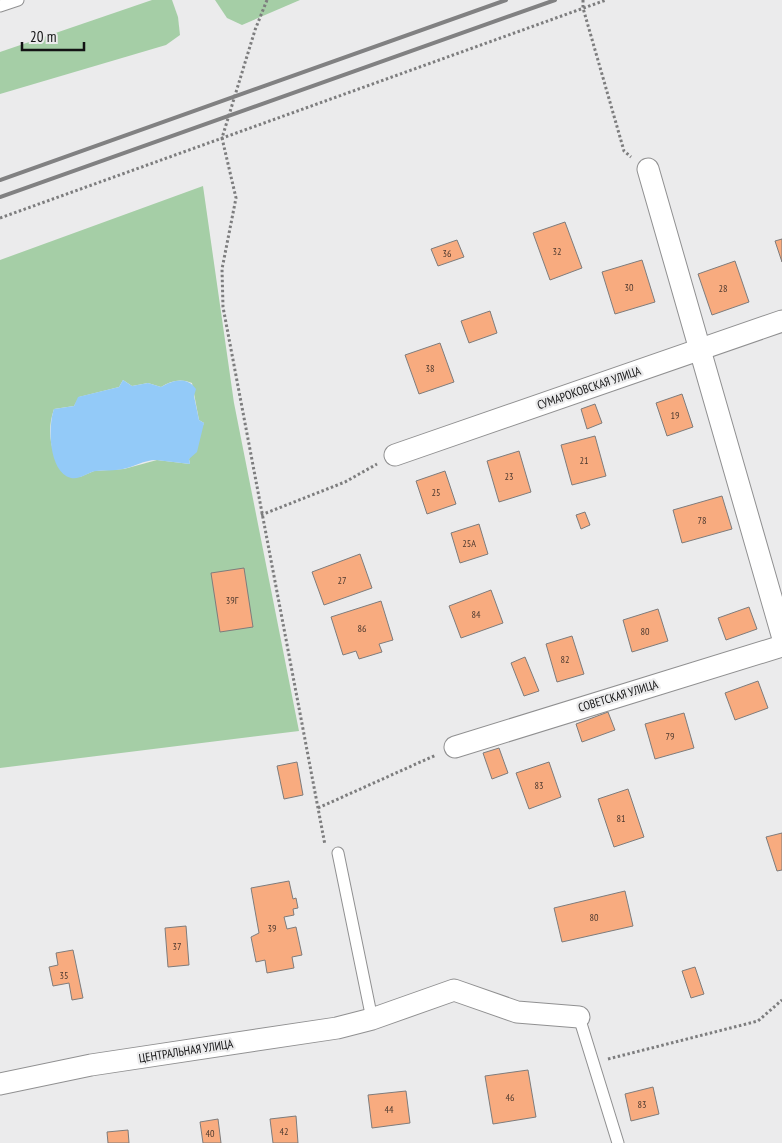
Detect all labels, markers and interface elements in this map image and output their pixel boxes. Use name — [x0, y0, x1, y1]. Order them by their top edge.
scale bar — [22, 20, 85, 52]
text: 20 m — [30, 27, 56, 46]
house number: 32 — [553, 245, 562, 258]
house number: 36 — [443, 247, 452, 260]
house number: 30 — [625, 281, 634, 294]
house number: 28 — [719, 282, 728, 295]
house number: 38 — [426, 362, 435, 375]
street label: СУМАРОКОВСКАЯ УЛИЦА — [535, 363, 643, 412]
house number: 19 — [671, 409, 680, 422]
house number: 21 — [580, 454, 589, 467]
house number: 23 — [505, 470, 514, 483]
house number: 25 — [432, 486, 441, 499]
house number: 78 — [698, 514, 707, 527]
house number: 25А — [462, 537, 476, 550]
house number: 27 — [338, 574, 347, 587]
house number: 39Г — [226, 594, 239, 607]
house number: 84 — [472, 608, 481, 621]
house number: 86 — [358, 622, 367, 635]
house number: 80 — [641, 625, 650, 638]
house number: 82 — [561, 653, 570, 666]
street label: СОВЕТСКАЯ УЛИЦА — [576, 676, 660, 715]
house number: 79 — [666, 730, 675, 743]
house number: 83 — [535, 779, 544, 792]
house number: 81 — [617, 812, 626, 825]
house number: 80 — [590, 911, 599, 924]
house number: 39 — [268, 922, 277, 935]
house number: 37 — [173, 940, 182, 953]
house number: 35 — [60, 969, 69, 982]
street label: ЦЕНТРАЛЬНАЯ УЛИЦА — [138, 1036, 235, 1065]
house number: 46 — [506, 1091, 515, 1104]
house number: 83 — [638, 1098, 647, 1111]
house number: 44 — [385, 1103, 394, 1116]
house number: 42 — [280, 1125, 289, 1138]
house number: 40 — [206, 1127, 215, 1140]

